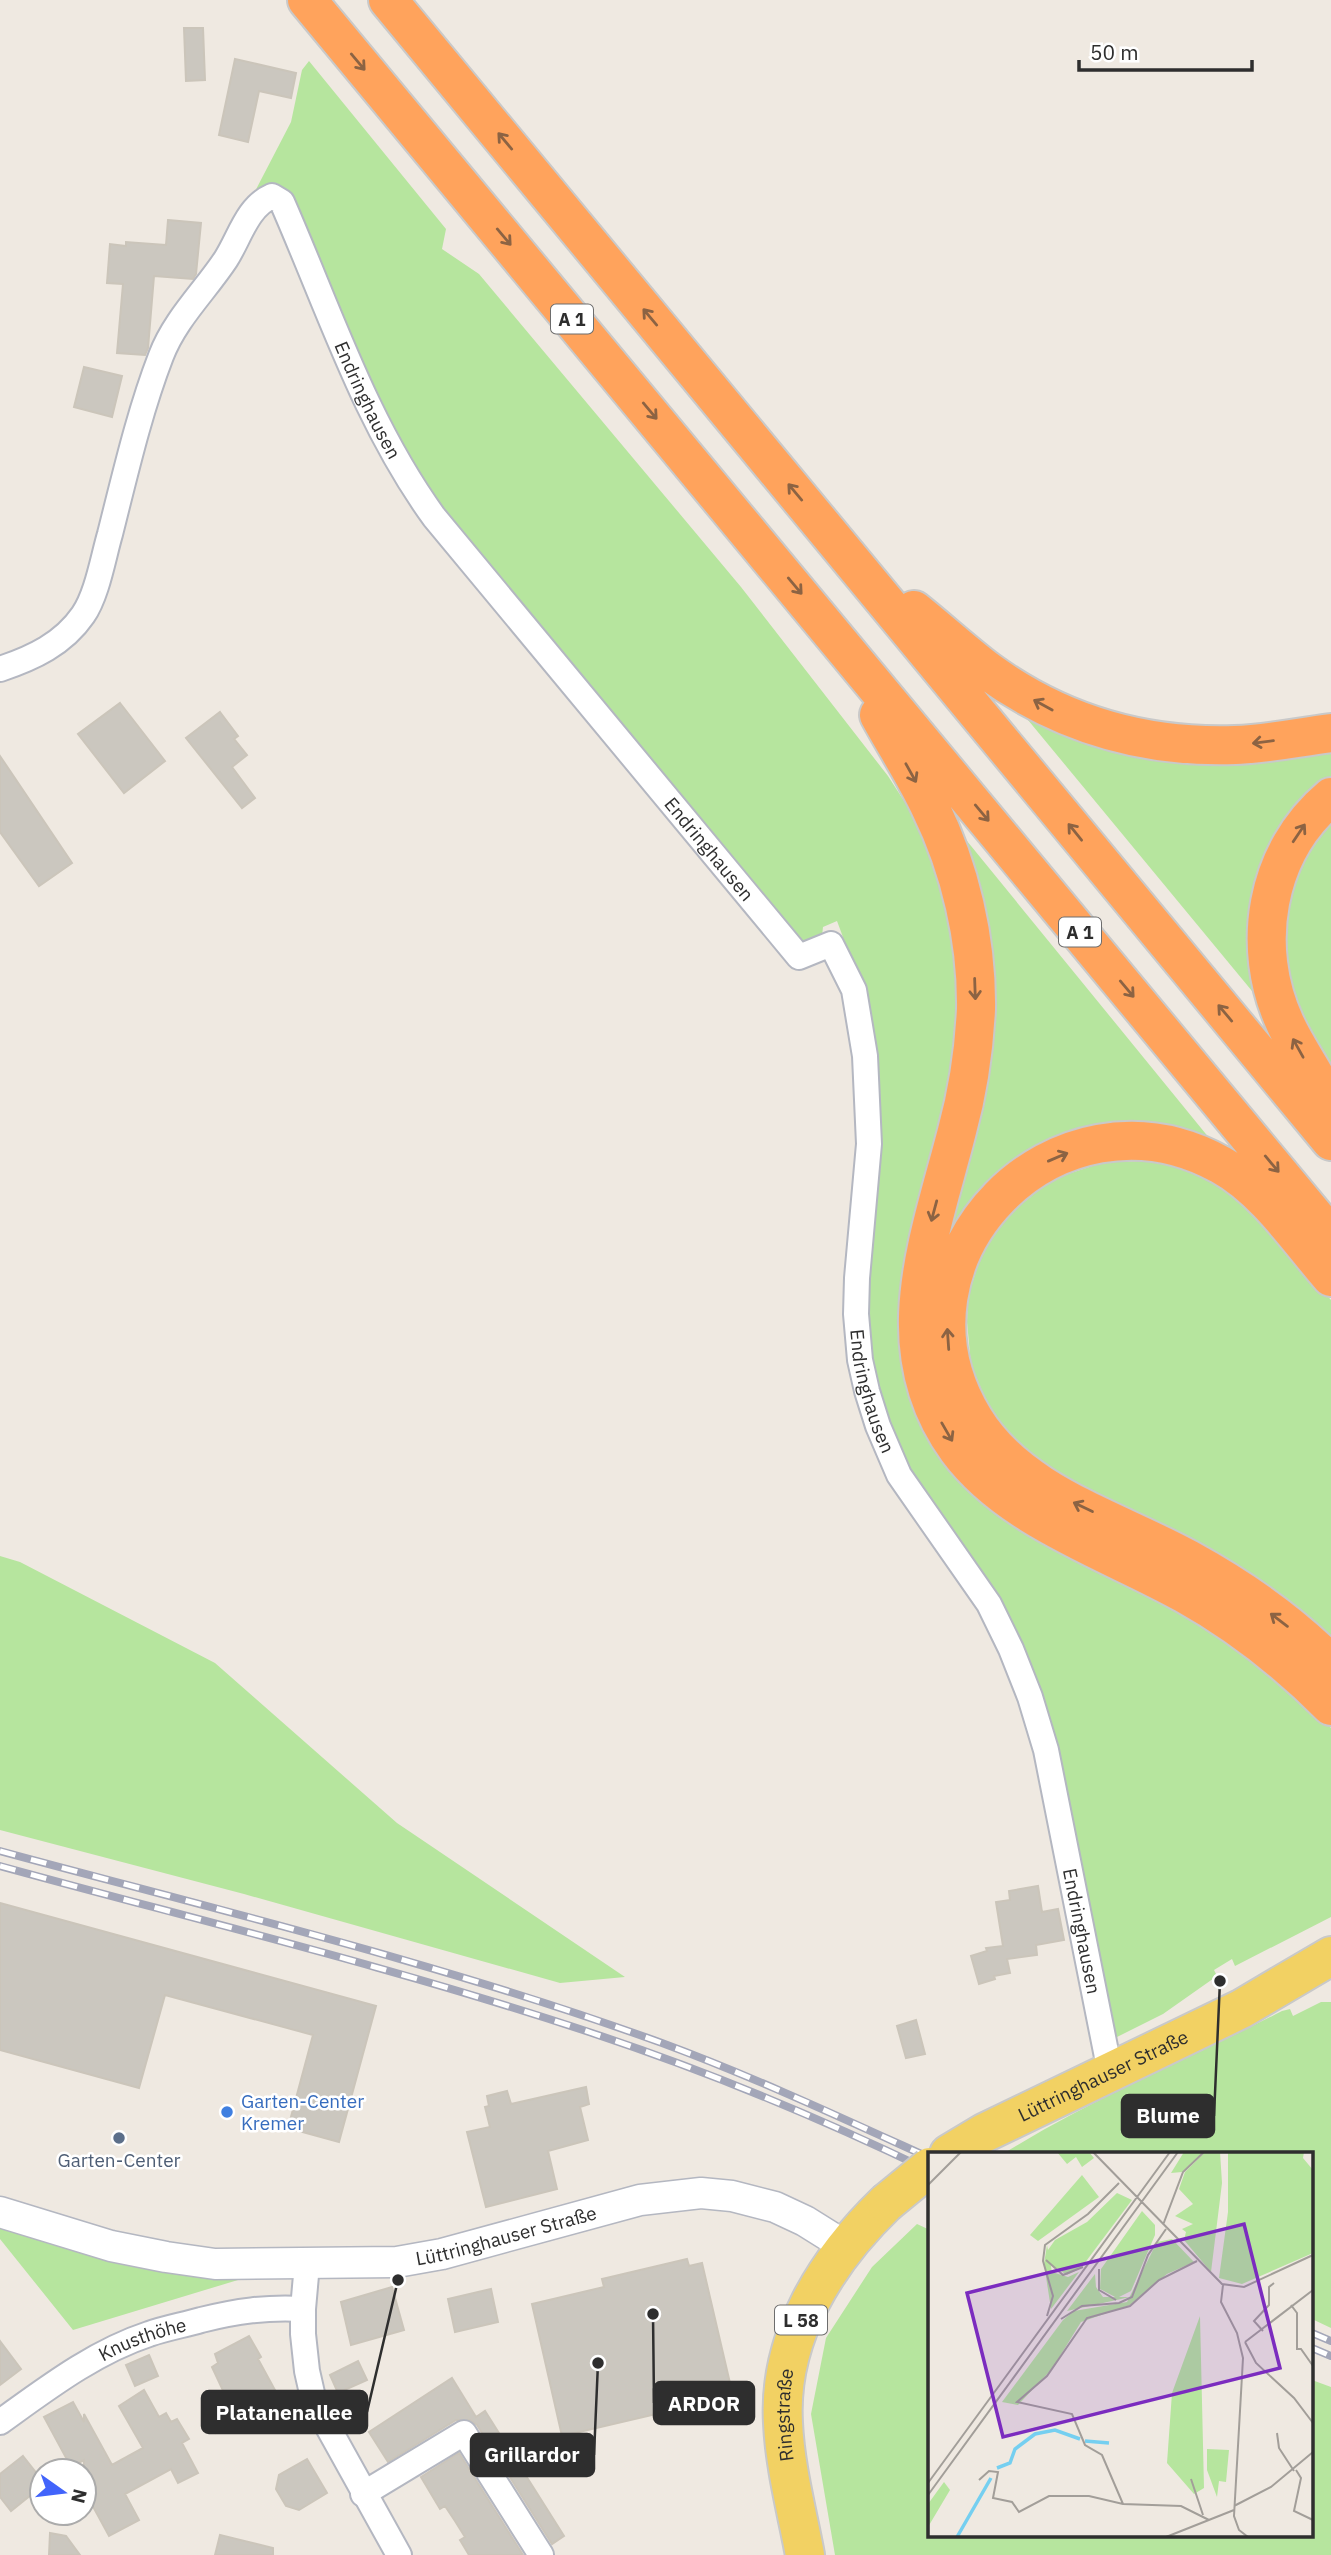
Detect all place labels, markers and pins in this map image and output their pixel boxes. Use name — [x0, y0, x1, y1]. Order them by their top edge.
place label: Garten-Center Kremer — [241, 2089, 364, 2135]
callout: Blume — [1122, 2095, 1214, 2137]
marker: Garten-Center Kremer — [219, 2104, 235, 2120]
marker: Garten-Center — [111, 2130, 127, 2146]
place label: Garten-Center — [57, 2148, 181, 2172]
callout: ARDOR — [654, 2382, 754, 2424]
callout: Platanenallee — [202, 2391, 367, 2433]
callout: Grillardor — [471, 2434, 594, 2476]

